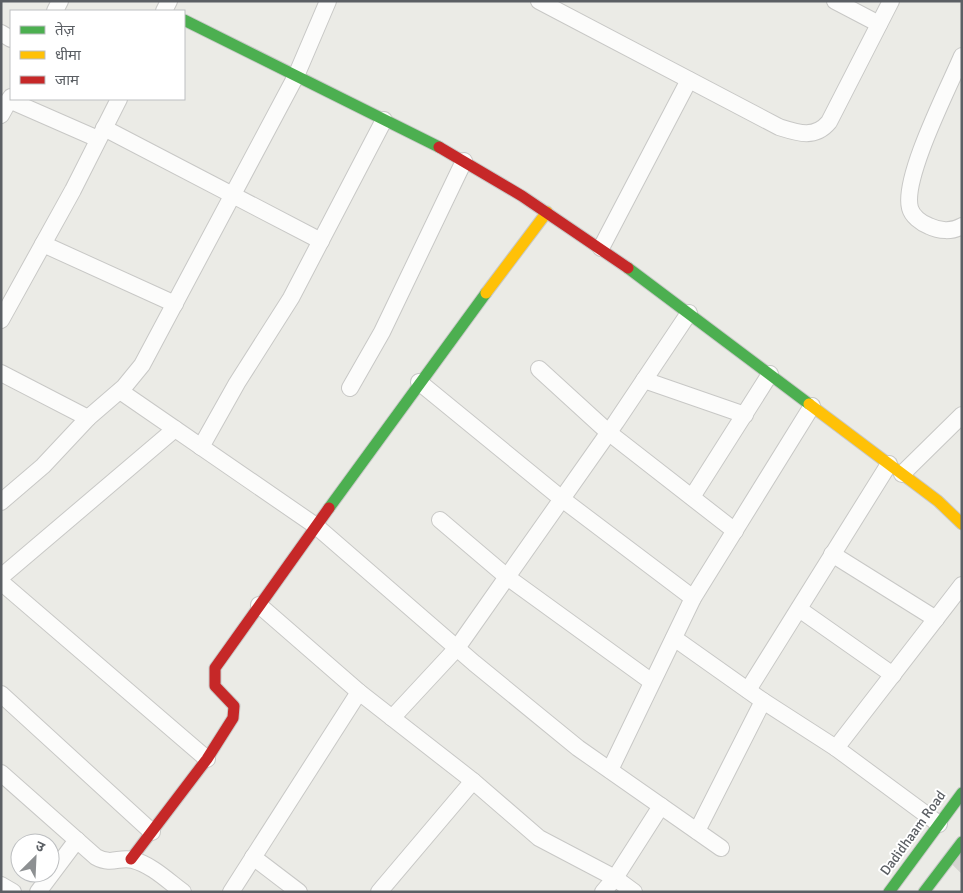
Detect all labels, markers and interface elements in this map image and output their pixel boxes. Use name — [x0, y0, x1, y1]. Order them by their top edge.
legend — [10, 10, 185, 100]
text: तेज़ — [55, 21, 76, 39]
text: धीमा — [55, 46, 82, 64]
text: जाम — [55, 71, 80, 89]
street label: Dadidhaam Road — [877, 787, 949, 879]
north arrow — [10, 833, 60, 883]
text: उ — [33, 837, 48, 856]

